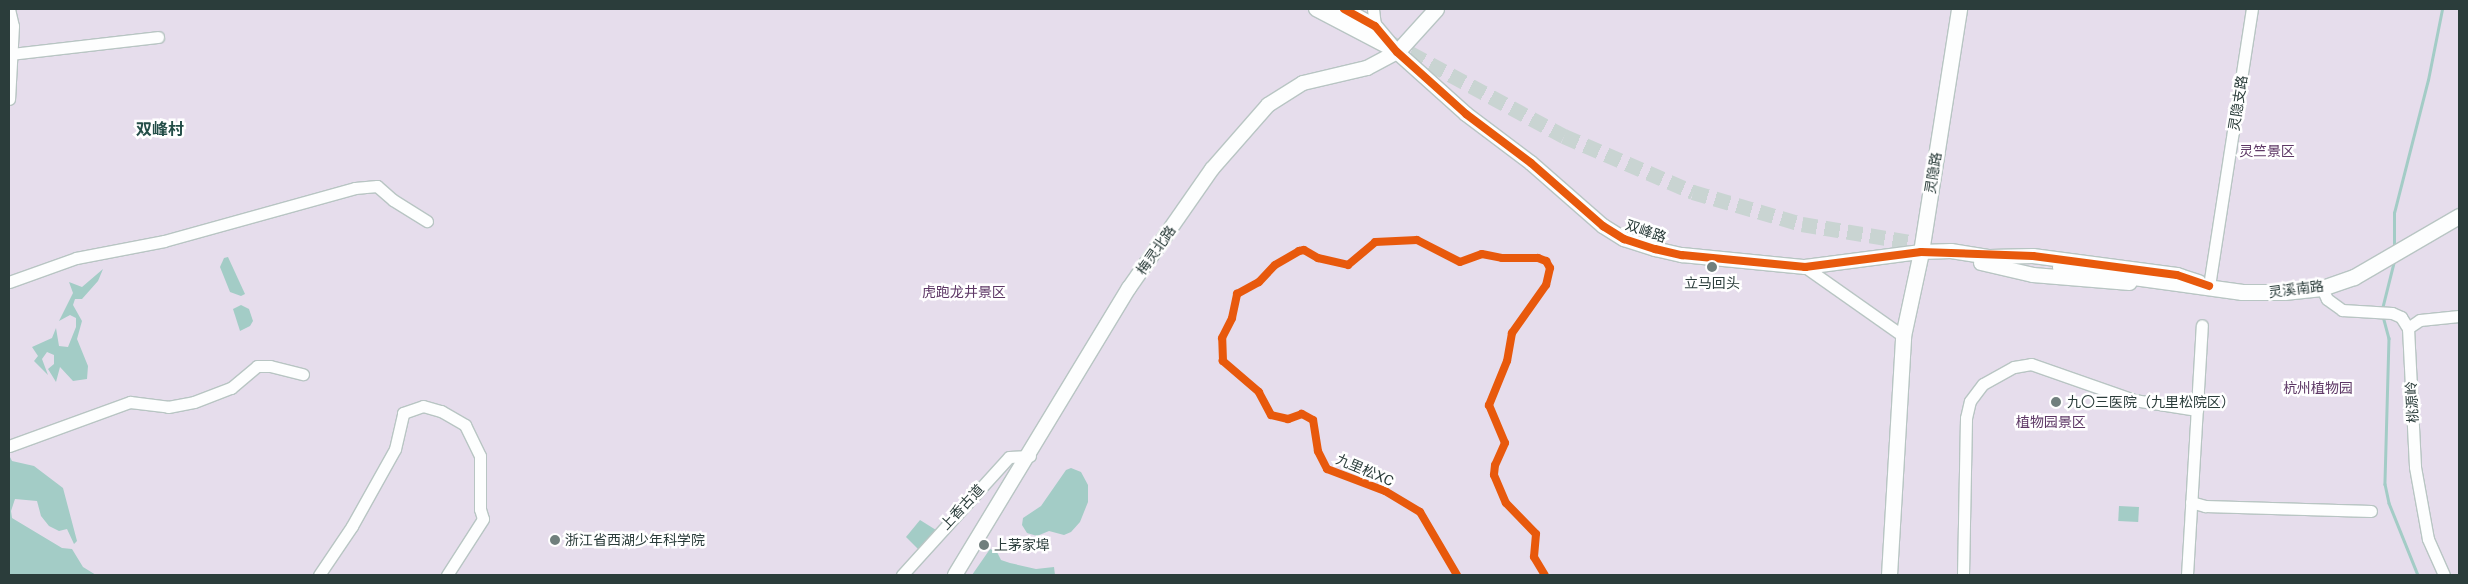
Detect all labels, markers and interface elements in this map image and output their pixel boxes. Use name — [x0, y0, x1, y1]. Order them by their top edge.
street label: 灵隐支路 — [2225, 74, 2251, 132]
district label: 双峰村 — [136, 120, 184, 140]
park label: 灵竺景区 — [2239, 143, 2295, 159]
street label: 灵隐路 — [1921, 151, 1945, 195]
street label: 双峰路 — [1623, 216, 1669, 246]
street label: 梅灵北路 — [1133, 222, 1179, 278]
marker: 立马回头 — [1706, 261, 1718, 273]
place label: 立马回头 — [1684, 275, 1740, 291]
street label: 灵溪南路 — [2267, 277, 2325, 301]
park label: 虎跑龙井景区 — [922, 284, 1006, 300]
park label: 杭州植物园 — [2283, 380, 2353, 396]
street label: 桃源岭 — [2403, 381, 2421, 423]
place label: 九〇三医院（九里松院区） — [2067, 394, 2235, 410]
marker: 九〇三医院（九里松院区） — [2049, 395, 2063, 409]
park label: 植物园景区 — [2016, 414, 2086, 430]
street label: 九里松XC — [1334, 450, 1396, 490]
street label: 上香古道 — [937, 481, 987, 533]
place label: 浙江省西湖少年科学院 — [565, 532, 705, 548]
marker: 浙江省西湖少年科学院 — [549, 534, 561, 546]
place label: 上茅家埠 — [994, 537, 1050, 553]
marker: 上茅家埠 — [978, 539, 990, 551]

